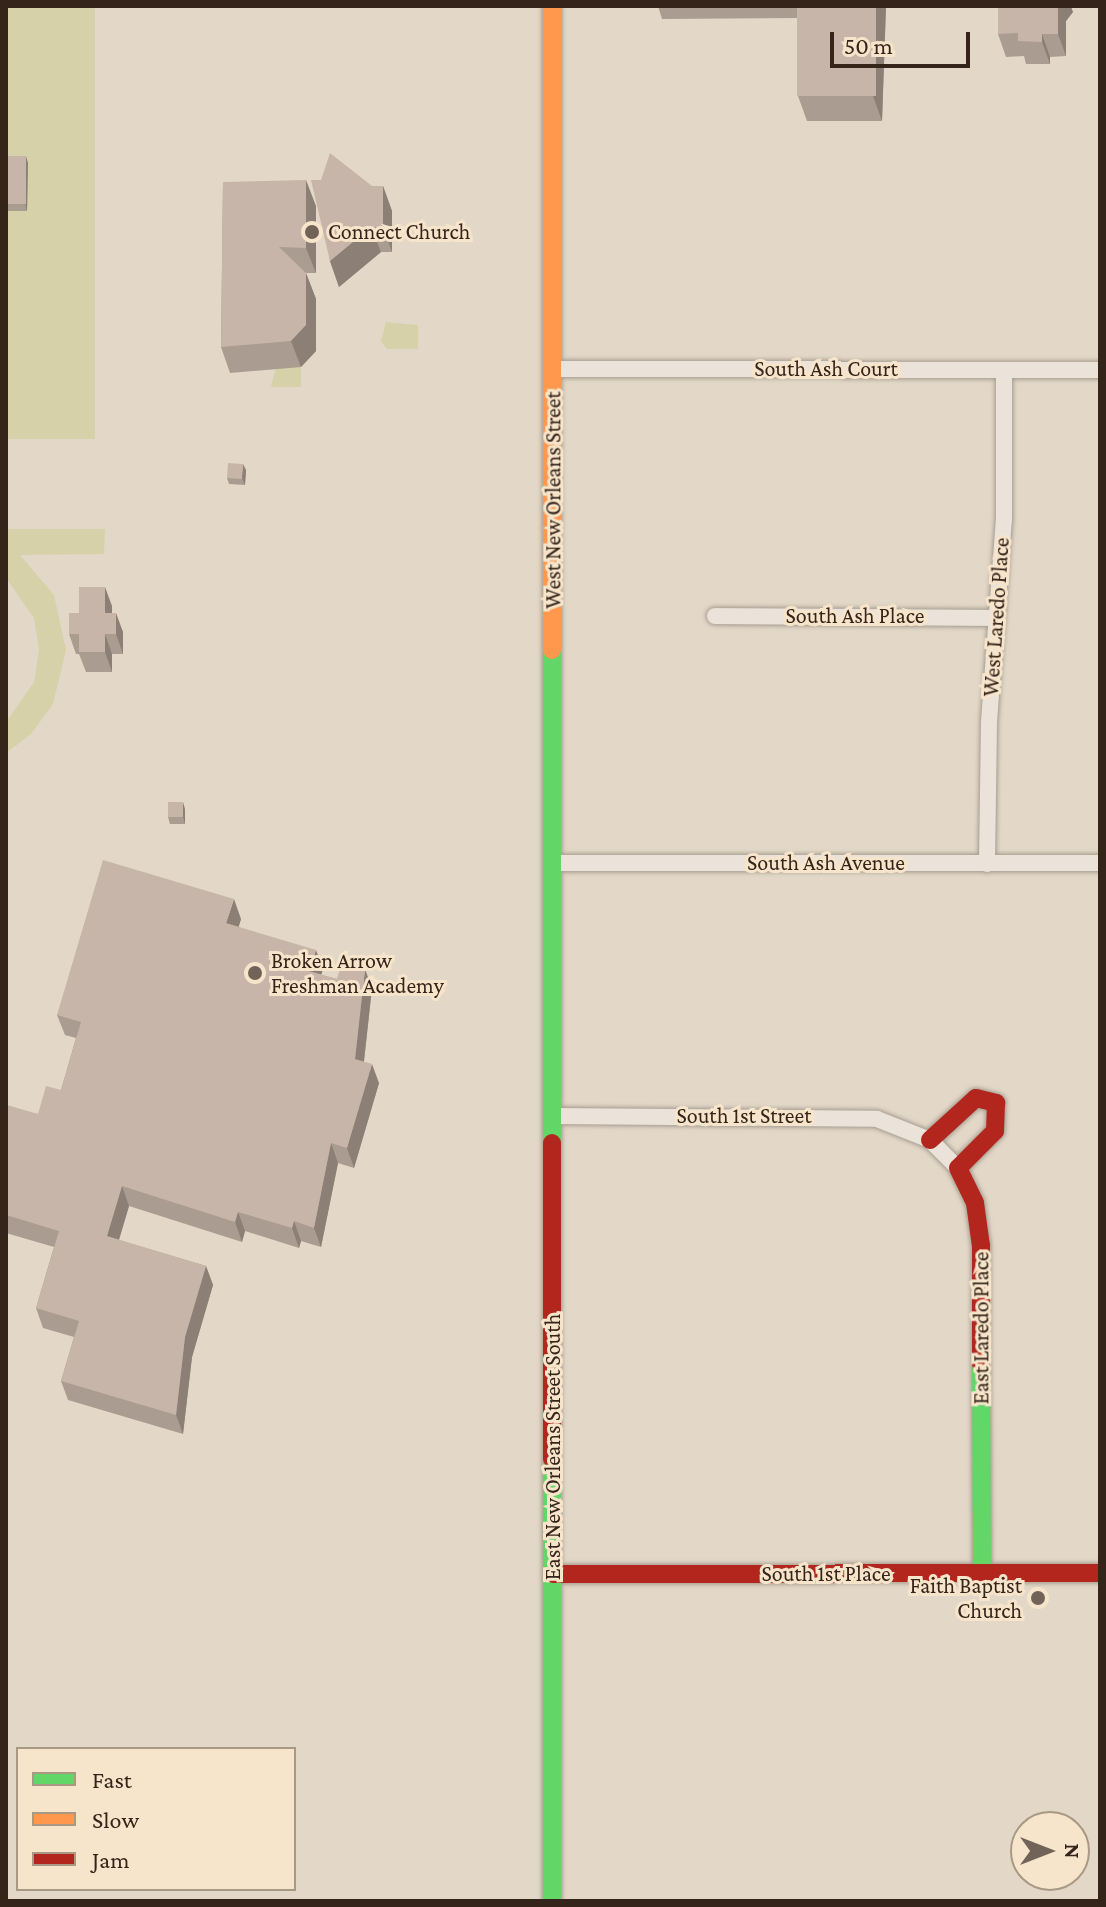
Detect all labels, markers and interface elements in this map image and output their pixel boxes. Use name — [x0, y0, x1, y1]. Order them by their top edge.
scale bar — [834, 16, 974, 66]
text: 50 m — [844, 32, 893, 59]
place label: Connect Church — [328, 219, 470, 245]
marker: Connect Church — [303, 223, 321, 241]
street label: South Ash Court — [754, 356, 898, 382]
street label: West New Orleans Street — [540, 391, 566, 609]
street label: West Laredo Place — [977, 537, 1015, 697]
street label: South Ash Place — [786, 603, 924, 629]
street label: South Ash Avenue — [747, 850, 905, 876]
place label: Broken Arrow Freshman Academy — [271, 947, 444, 998]
marker: Broken Arrow Freshman Academy — [246, 964, 264, 982]
street label: South 1st Street — [677, 1103, 811, 1129]
street label: East Laredo Place — [968, 1252, 994, 1404]
street label: East New Orleans Street South — [540, 1314, 566, 1580]
street label: South 1st Place — [761, 1561, 891, 1587]
place label: Faith Baptist Church — [910, 1572, 1022, 1624]
marker: Faith Baptist Church — [1029, 1589, 1047, 1607]
legend — [16, 1747, 296, 1891]
text: Fast — [92, 1766, 132, 1793]
text: Slow — [92, 1806, 139, 1833]
north arrow — [1010, 1811, 1090, 1891]
text: N — [1060, 1844, 1085, 1859]
text: Jam — [92, 1846, 130, 1873]

